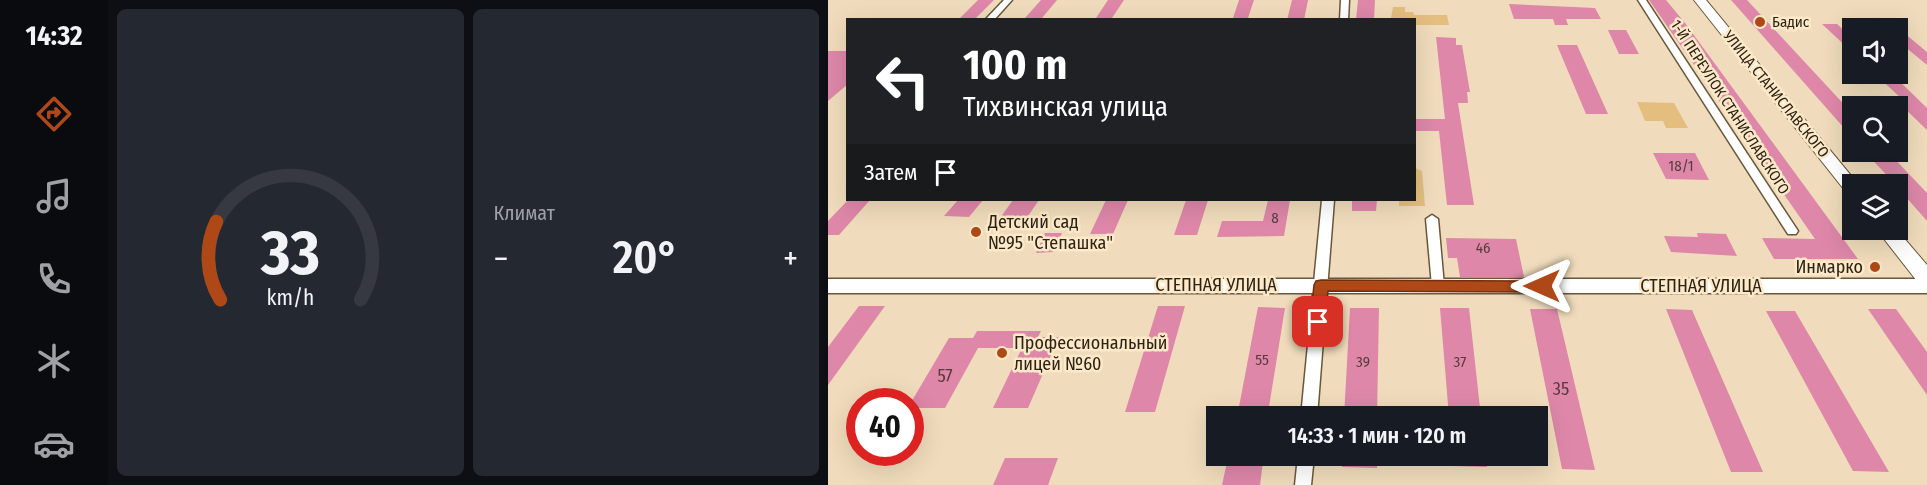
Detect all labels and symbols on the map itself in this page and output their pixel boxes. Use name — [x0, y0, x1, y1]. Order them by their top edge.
place label: Бадис — [1772, 13, 1810, 31]
marker: Бадис — [1753, 15, 1767, 29]
street label: 1-Й ПЕРЕУЛОК СТАНИСЛАВСКОГО — [1667, 16, 1793, 198]
street label: УЛИЦА СТАНИСЛАВСКОГО — [1719, 26, 1833, 161]
house number: 18/1 — [1668, 157, 1694, 175]
house number: 8 — [1271, 209, 1279, 227]
place label: Детский сад №95 "Степашка" — [987, 211, 1113, 254]
marker: Детский сад №95 "Степашка" — [969, 225, 983, 239]
house number: 46 — [1476, 239, 1490, 257]
position arrow — [1510, 254, 1574, 318]
place label: Инмарко — [1795, 256, 1863, 278]
marker: Инмарко — [1868, 260, 1882, 274]
street label: СТЕПНАЯ УЛИЦА — [1155, 274, 1277, 296]
street label: СТЕПНАЯ УЛИЦА — [1640, 275, 1762, 297]
pin — [1292, 296, 1343, 347]
place label: Профессиональный лицей №60 — [1014, 332, 1167, 375]
marker: Профессиональный лицей №60 — [995, 346, 1009, 360]
house number: 55 — [1255, 351, 1269, 369]
house number: 39 — [1356, 353, 1370, 371]
house number: 37 — [1454, 353, 1466, 371]
house number: 57 — [937, 365, 953, 387]
house number: 35 — [1553, 378, 1569, 400]
speed limit sign: 40 — [846, 388, 924, 466]

